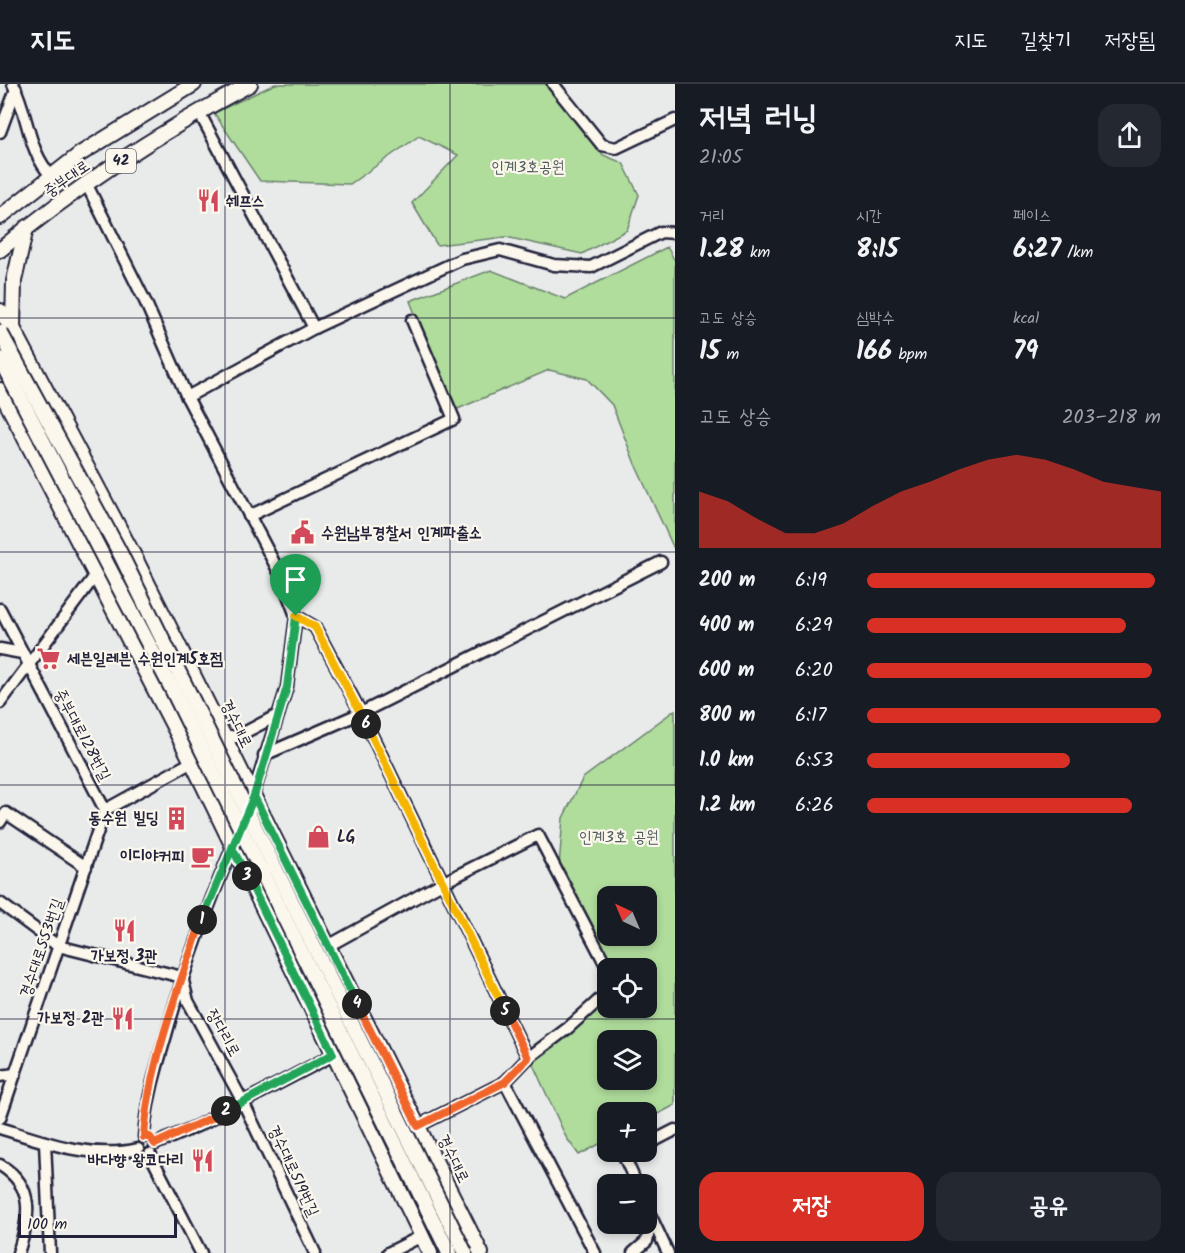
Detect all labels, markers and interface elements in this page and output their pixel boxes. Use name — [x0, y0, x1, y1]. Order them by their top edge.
text: 지도 — [30, 19, 75, 64]
text: 지도 — [954, 25, 988, 58]
text: 길찾기 — [1021, 25, 1071, 58]
text: 저장됨 — [1104, 25, 1155, 58]
text: 저녁 러닝 — [699, 93, 818, 146]
button: share — [1098, 104, 1161, 167]
text: 21:05 — [699, 142, 743, 174]
road number: 42 — [106, 149, 136, 173]
street label: 중부대로 — [39, 154, 95, 204]
park label: 인계3호공원 — [491, 155, 565, 180]
restaurant icon: 쉐프스 — [195, 188, 221, 214]
place label: 쉐프스 — [225, 189, 265, 214]
text: 거리 — [699, 204, 725, 229]
text: 시간 — [856, 204, 882, 229]
text: 페이스 — [1013, 204, 1052, 229]
text: 1.28 — [699, 229, 744, 271]
text: 8:15 — [856, 229, 899, 271]
text: 6:27 — [1013, 229, 1061, 271]
text: km — [744, 240, 770, 265]
text: /km — [1061, 240, 1093, 265]
text: 고도 상승 — [699, 306, 757, 331]
text: 심박수 — [856, 306, 895, 331]
text: kcal — [1013, 306, 1039, 331]
text: 15 — [699, 331, 720, 373]
text: 166 — [856, 331, 892, 373]
text: 79 — [1013, 331, 1038, 373]
text: m — [720, 342, 739, 367]
text: bpm — [892, 342, 927, 367]
text: 고도 상승 — [699, 402, 771, 434]
text: 203–218 m — [1062, 402, 1161, 434]
public building icon: 수원남부경찰서 인계파출소 — [290, 520, 316, 546]
place label: 수원남부경찰서 인계파출소 — [321, 521, 482, 546]
pin — [270, 554, 321, 616]
icon: arrive — [279, 563, 312, 596]
text: 200 m — [699, 565, 755, 597]
text: 6:19 — [795, 565, 827, 597]
text: 400 m — [699, 610, 755, 642]
text: 6:29 — [795, 610, 832, 642]
supermarket icon: 세븐일레븐 수원인계5호점 — [36, 646, 62, 672]
place label: 세븐일레븐 수원인계5호점 — [67, 647, 223, 672]
text: 600 m — [699, 655, 754, 687]
text: 6:20 — [795, 655, 833, 687]
street label: 중부대로128번길 — [47, 684, 117, 786]
street label: 경수대로 — [213, 695, 259, 753]
text: 800 m — [699, 700, 755, 732]
text: 6:17 — [795, 700, 827, 732]
pin: 6 — [351, 709, 381, 739]
text: 6 — [362, 711, 370, 736]
text: 1.0 km — [699, 745, 754, 777]
text: 6:53 — [795, 745, 833, 777]
text: 1.2 km — [699, 790, 755, 822]
text: 6:26 — [795, 790, 834, 822]
building icon: 동수원 빌딩 — [164, 805, 190, 831]
place label: 동수원 빌딩 — [88, 806, 159, 831]
shop icon: LG — [306, 824, 332, 850]
place label: LG — [337, 825, 355, 850]
park label: 인계3호 공원 — [579, 825, 659, 850]
cafe icon: 이디야커피 — [189, 843, 215, 869]
place label: 이디야커피 — [120, 844, 184, 869]
pin: 3 — [232, 861, 262, 891]
text: 3 — [243, 863, 251, 888]
north arrow — [597, 886, 657, 946]
map controls — [597, 886, 657, 1234]
street label: 경수대로553번길 — [13, 895, 71, 1001]
pin: 1 — [187, 905, 217, 935]
text: 1 — [200, 907, 204, 932]
restaurant icon: 가보정 3관 — [111, 918, 137, 944]
place label: 가보정 3관 — [91, 944, 157, 969]
button: locate — [597, 958, 657, 1018]
pin: 4 — [342, 989, 372, 1019]
text: 4 — [353, 991, 361, 1016]
pin: 5 — [490, 996, 520, 1026]
text: 5 — [501, 998, 509, 1023]
street label: 장다리로 — [200, 1004, 246, 1062]
restaurant icon: 가보정 2관 — [109, 1005, 135, 1031]
place label: 가보정 2관 — [37, 1006, 104, 1031]
button: layers — [597, 1030, 657, 1090]
pin: 2 — [211, 1096, 241, 1126]
text: 2 — [221, 1098, 231, 1123]
button: + — [597, 1102, 657, 1162]
street label: 경수대로519번길 — [261, 1121, 325, 1221]
street label: 경수대로 — [430, 1130, 476, 1188]
restaurant icon: 바다향 왕코다리 — [189, 1147, 215, 1173]
place label: 바다향 왕코다리 — [88, 1148, 184, 1173]
button: 저장 — [699, 1172, 924, 1241]
button: 공유 — [936, 1172, 1161, 1241]
button: − — [597, 1174, 657, 1234]
scale bar — [18, 1211, 177, 1238]
text: 100 m — [27, 1212, 67, 1237]

